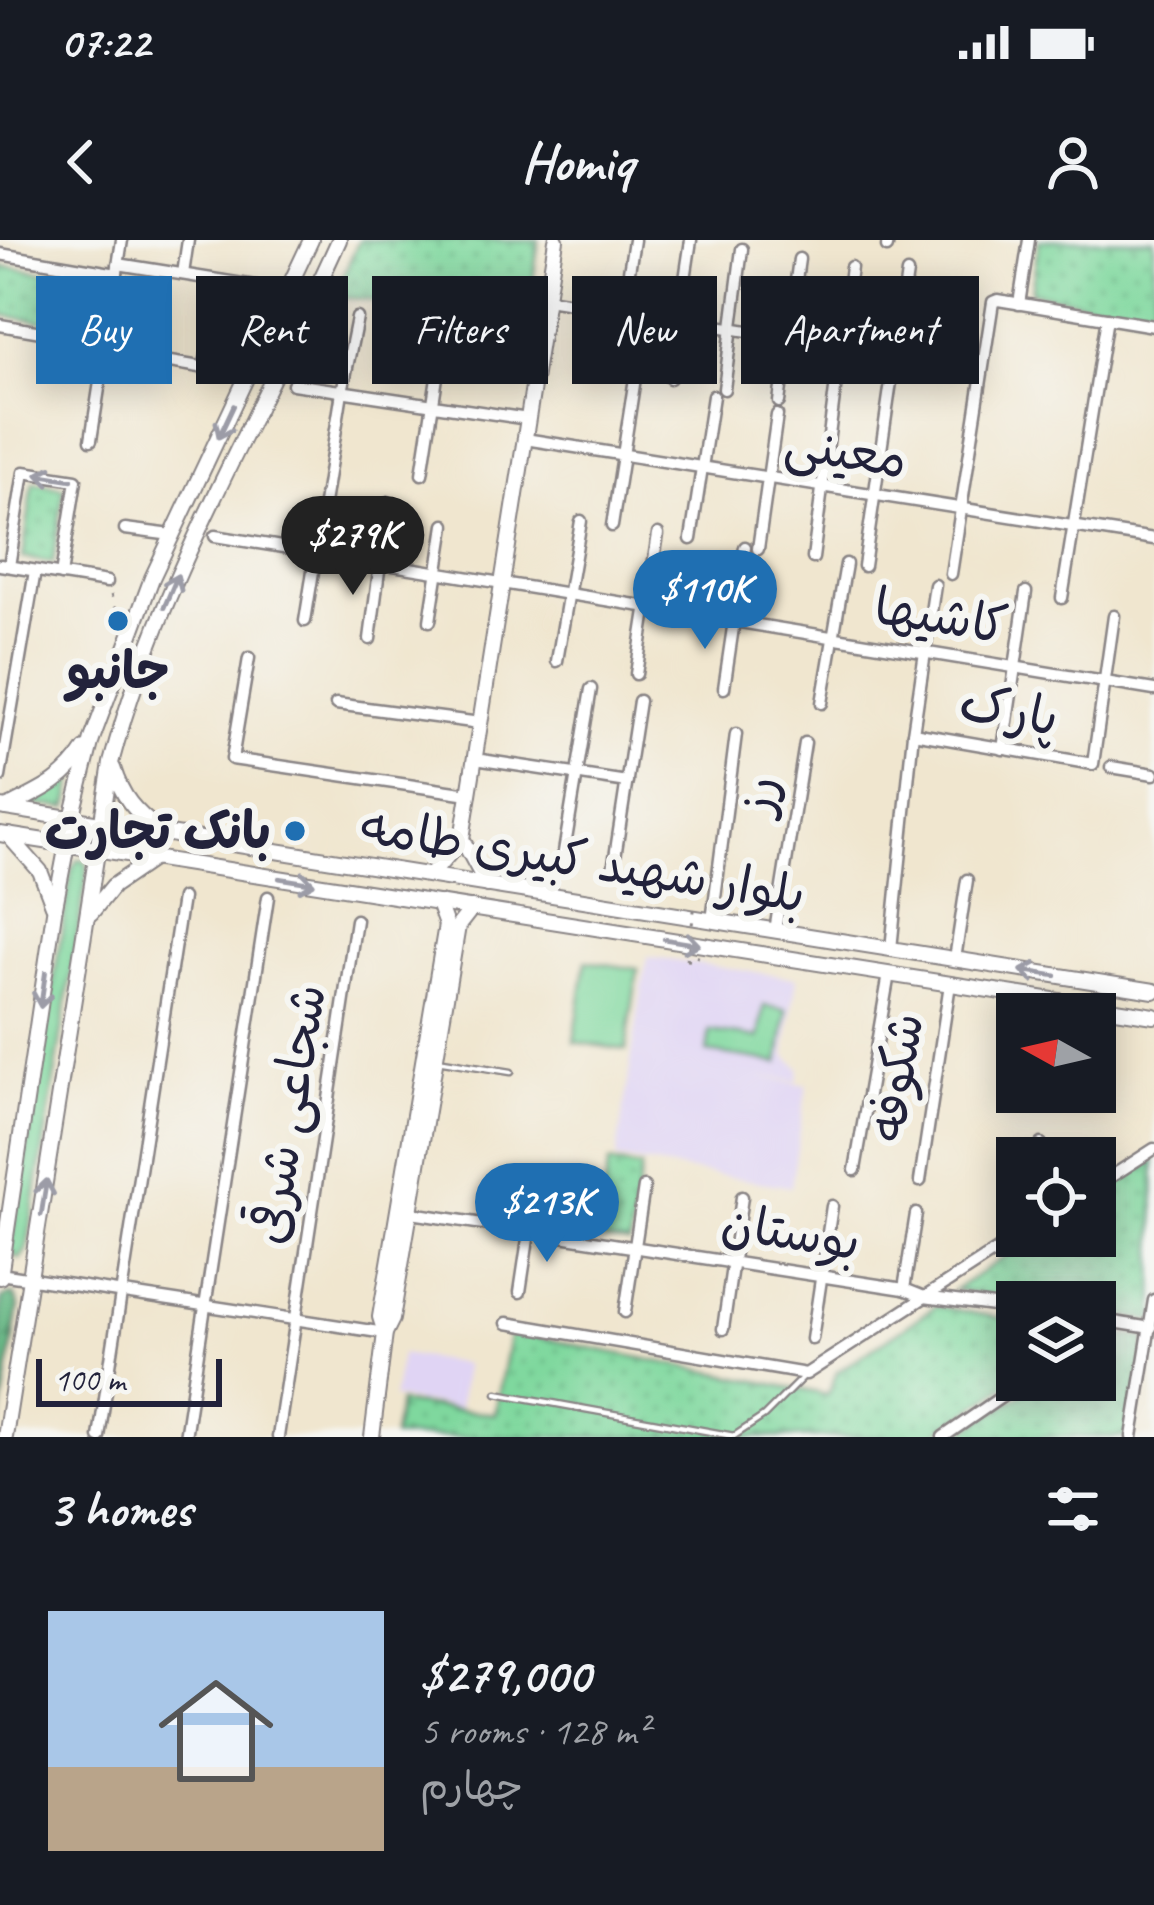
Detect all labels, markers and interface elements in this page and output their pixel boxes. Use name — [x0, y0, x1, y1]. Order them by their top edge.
text: 07:22 — [60, 14, 150, 71]
text: Homiq — [521, 128, 633, 196]
icon: back — [48, 129, 114, 195]
icon: person — [1040, 129, 1106, 195]
chip: Buy — [36, 276, 172, 384]
chip: Rent — [196, 276, 348, 384]
chip: Filters — [372, 276, 548, 384]
chip: New — [572, 276, 717, 384]
chip: Apartment — [741, 276, 979, 384]
one-way arrow — [214, 403, 236, 439]
street label: معینی — [780, 410, 912, 493]
one-way arrow — [36, 465, 75, 488]
pin: $279K — [269, 496, 437, 598]
text: $279K — [308, 510, 398, 559]
pin: $110K — [621, 550, 789, 652]
text: $110K — [660, 564, 750, 613]
one-way arrow — [161, 574, 183, 610]
street label: کاشیها — [870, 574, 1012, 658]
marker: جانبو — [105, 608, 131, 634]
place label: جانبو — [62, 639, 170, 703]
street label: پارک — [955, 670, 1063, 750]
street label: رز — [722, 771, 792, 823]
street label: بلوار شهید کبیری طامه — [356, 793, 810, 927]
place label: بانک تجارت — [45, 799, 271, 863]
marker: بانک تجارت — [282, 818, 308, 844]
one-way arrow — [276, 870, 315, 893]
one-way arrow — [662, 931, 701, 954]
one-way arrow — [1020, 961, 1059, 984]
one-way arrow — [31, 969, 54, 1008]
street label: شجاعی شرقی — [236, 979, 341, 1249]
north arrow — [996, 993, 1116, 1113]
map controls — [996, 993, 1116, 1401]
street label: شکوفه — [854, 1008, 938, 1146]
button: locate — [996, 1137, 1116, 1257]
pin: $213K — [463, 1163, 631, 1265]
text: $213K — [502, 1177, 592, 1226]
one-way arrow — [33, 1178, 56, 1217]
street label: بوستان — [717, 1189, 865, 1275]
button: layers — [996, 1281, 1116, 1401]
scale bar — [36, 1353, 222, 1406]
text: 100 m — [54, 1359, 125, 1401]
icon: filters — [1040, 1476, 1106, 1542]
text: 3 homes — [48, 1477, 192, 1541]
text: $279,000 — [420, 1643, 590, 1707]
icon: home — [144, 1659, 288, 1803]
text: 5 rooms · 128 m² — [420, 1707, 648, 1756]
text: چهارم — [420, 1762, 523, 1811]

